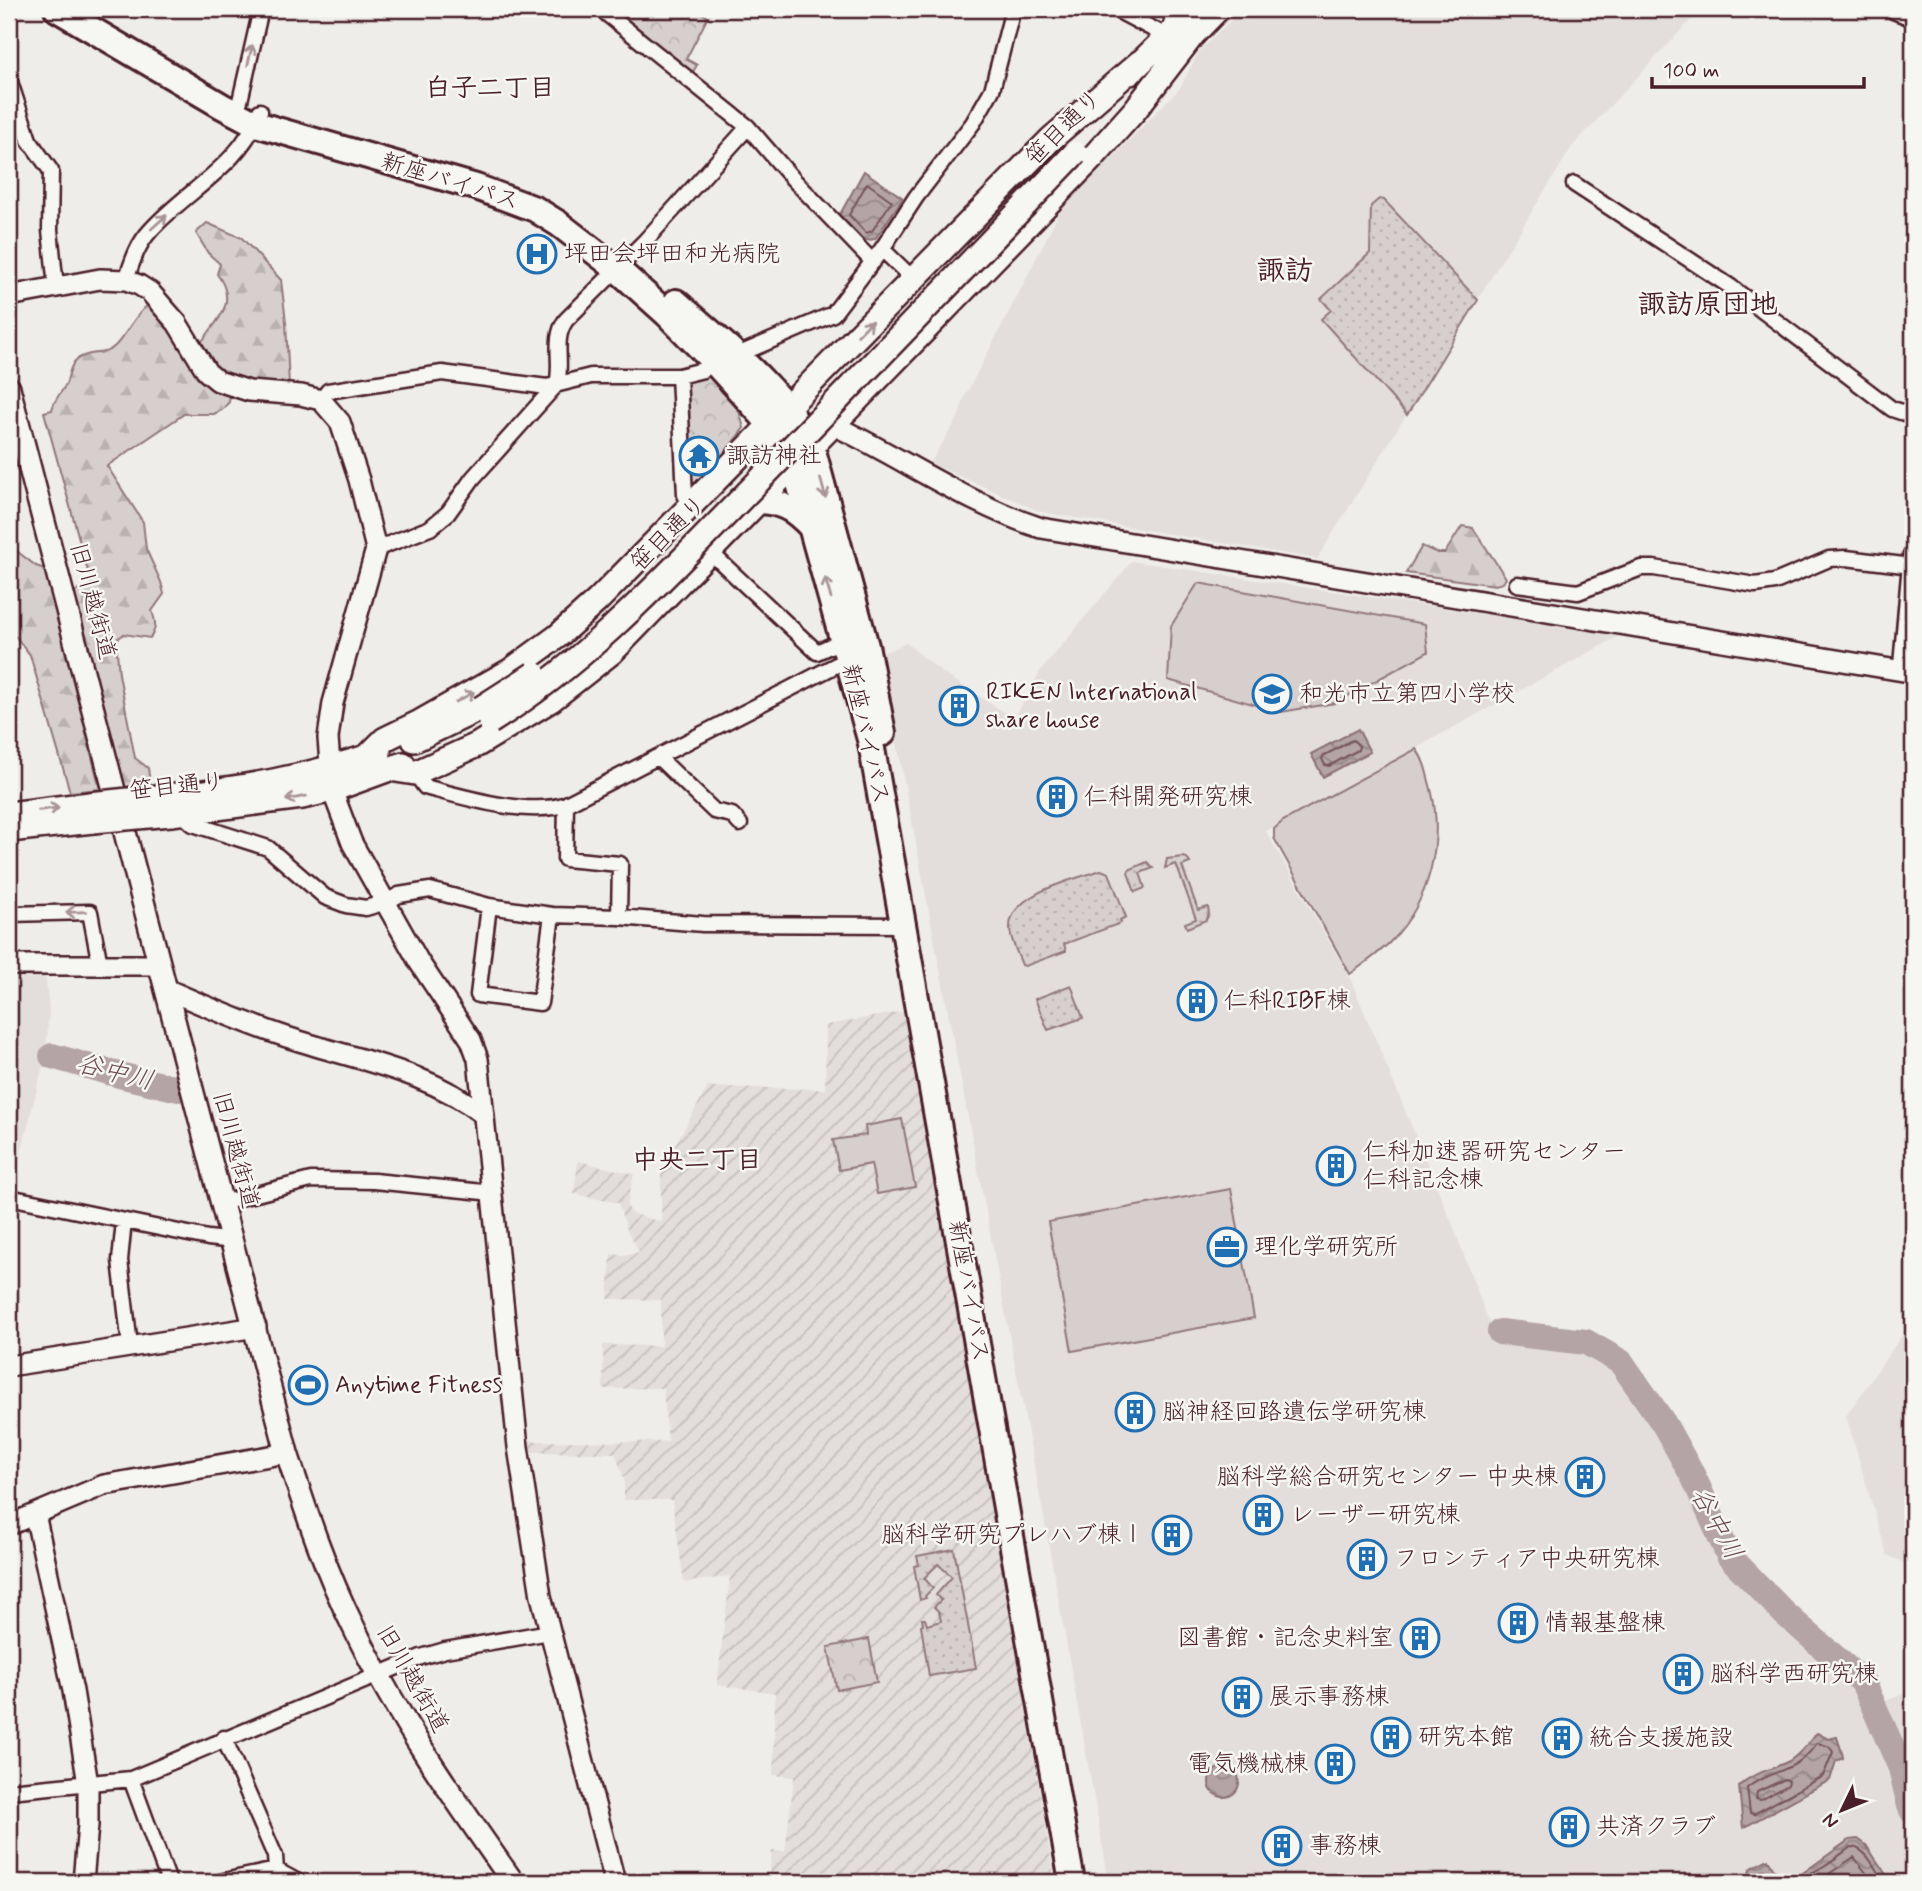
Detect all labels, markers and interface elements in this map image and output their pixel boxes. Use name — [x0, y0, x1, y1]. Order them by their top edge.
one-way arrow — [244, 44, 258, 67]
scale bar — [1652, 46, 1864, 90]
text: 100 m — [1663, 57, 1719, 85]
district label: 白子二丁目 — [425, 72, 555, 106]
street label: 笹目通り — [1019, 83, 1109, 173]
street label: 新座バイパス — [377, 146, 523, 218]
one-way arrow — [150, 214, 168, 230]
hospital icon: 坪田会坪田和光病院 — [516, 233, 558, 275]
place label: 坪田会坪田和光病院 — [564, 239, 780, 270]
district label: 諏訪 — [1257, 253, 1313, 290]
district label: 諏訪原団地 — [1638, 287, 1778, 324]
one-way arrow — [856, 320, 873, 337]
temple icon: 諏訪神社 — [678, 435, 720, 477]
place label: 諏訪神社 — [726, 441, 822, 472]
one-way arrow — [817, 476, 830, 499]
street label: 笹目通り — [624, 489, 714, 579]
street label: 旧川越街道 — [61, 539, 123, 663]
one-way arrow — [821, 577, 834, 599]
street label: 新座バイパス — [834, 661, 896, 807]
school or university icon: 和光市立第四小学校 — [1251, 673, 1293, 715]
place label: RIKEN International share house — [986, 677, 1197, 736]
place label: 和光市立第四小学校 — [1299, 679, 1515, 710]
building icon: RIKEN International share house — [938, 685, 980, 727]
one-way arrow — [454, 690, 475, 703]
street label: 笹目通り — [128, 767, 226, 807]
building icon: 仁科開発研究棟 — [1036, 776, 1078, 818]
place label: 仁科開発研究棟 — [1084, 782, 1252, 813]
one-way arrow — [285, 791, 308, 805]
one-way arrow — [38, 802, 60, 815]
one-way arrow — [65, 906, 88, 919]
building icon: 仁科RIBF棟 — [1176, 980, 1218, 1022]
place label: 仁科RIBF棟 — [1224, 986, 1351, 1017]
water label: 谷中川 — [73, 1047, 157, 1099]
street label: 旧川越街道 — [204, 1088, 266, 1212]
place label: 仁科加速器研究センター 仁科記念棟 — [1363, 1137, 1626, 1196]
district label: 中央二丁目 — [632, 1144, 762, 1178]
building icon: 仁科加速器研究センター 仁科記念棟 — [1315, 1145, 1357, 1187]
street label: 新座バイパス — [940, 1218, 996, 1364]
office icon: 理化学研究所 — [1206, 1226, 1248, 1268]
place label: 理化学研究所 — [1254, 1232, 1398, 1263]
sports icon: Anytime Fitness — [287, 1364, 329, 1406]
place label: Anytime Fitness — [335, 1370, 502, 1401]
building icon: 脳神経回路遺伝学研究棟 — [1114, 1391, 1156, 1433]
place label: 脳神経回路遺伝学研究棟 — [1162, 1397, 1426, 1428]
building icon: 脳科学総合研究センター 中央棟 — [1564, 1456, 1606, 1498]
place label: 脳科学総合研究センター 中央棟 — [1216, 1462, 1558, 1493]
water label: 谷中川 — [1682, 1482, 1750, 1566]
building icon: レーザー研究棟 — [1242, 1494, 1284, 1536]
place label: レーザー研究棟 — [1290, 1500, 1460, 1531]
building icon: 脳科学研究プレハブ棟Ⅰ — [1151, 1514, 1193, 1556]
place label: 脳科学研究プレハブ棟Ⅰ — [881, 1520, 1145, 1551]
building icon: フロンティア中央研究棟 — [1346, 1538, 1388, 1580]
place label: フロンティア中央研究棟 — [1394, 1544, 1659, 1575]
building icon: 情報基盤棟 — [1497, 1602, 1539, 1644]
place label: 情報基盤棟 — [1545, 1608, 1665, 1639]
building icon: 図書館・記念史料室 — [1399, 1617, 1441, 1659]
street label: 旧川越街道 — [369, 1619, 455, 1739]
place label: 図書館・記念史料室 — [1177, 1623, 1393, 1654]
building icon: 脳科学西研究棟 — [1662, 1653, 1704, 1695]
place label: 脳科学西研究棟 — [1710, 1659, 1878, 1690]
building icon: 展示事務棟 — [1221, 1676, 1263, 1718]
place label: 展示事務棟 — [1269, 1682, 1389, 1713]
building icon: 研究本館 — [1370, 1716, 1412, 1758]
building icon: 統合支援施設 — [1541, 1717, 1583, 1759]
place label: 研究本館 — [1418, 1722, 1514, 1753]
place label: 統合支援施設 — [1589, 1723, 1733, 1754]
building icon: 電気機械棟 — [1314, 1743, 1356, 1785]
place label: 電気機械棟 — [1188, 1749, 1308, 1780]
north arrow — [1806, 1776, 1876, 1846]
building icon: 共済クラブ — [1548, 1806, 1590, 1848]
text: N — [1817, 1807, 1844, 1834]
place label: 共済クラブ — [1596, 1812, 1716, 1843]
building icon: 事務棟 — [1261, 1825, 1303, 1867]
place label: 事務棟 — [1309, 1831, 1381, 1862]

